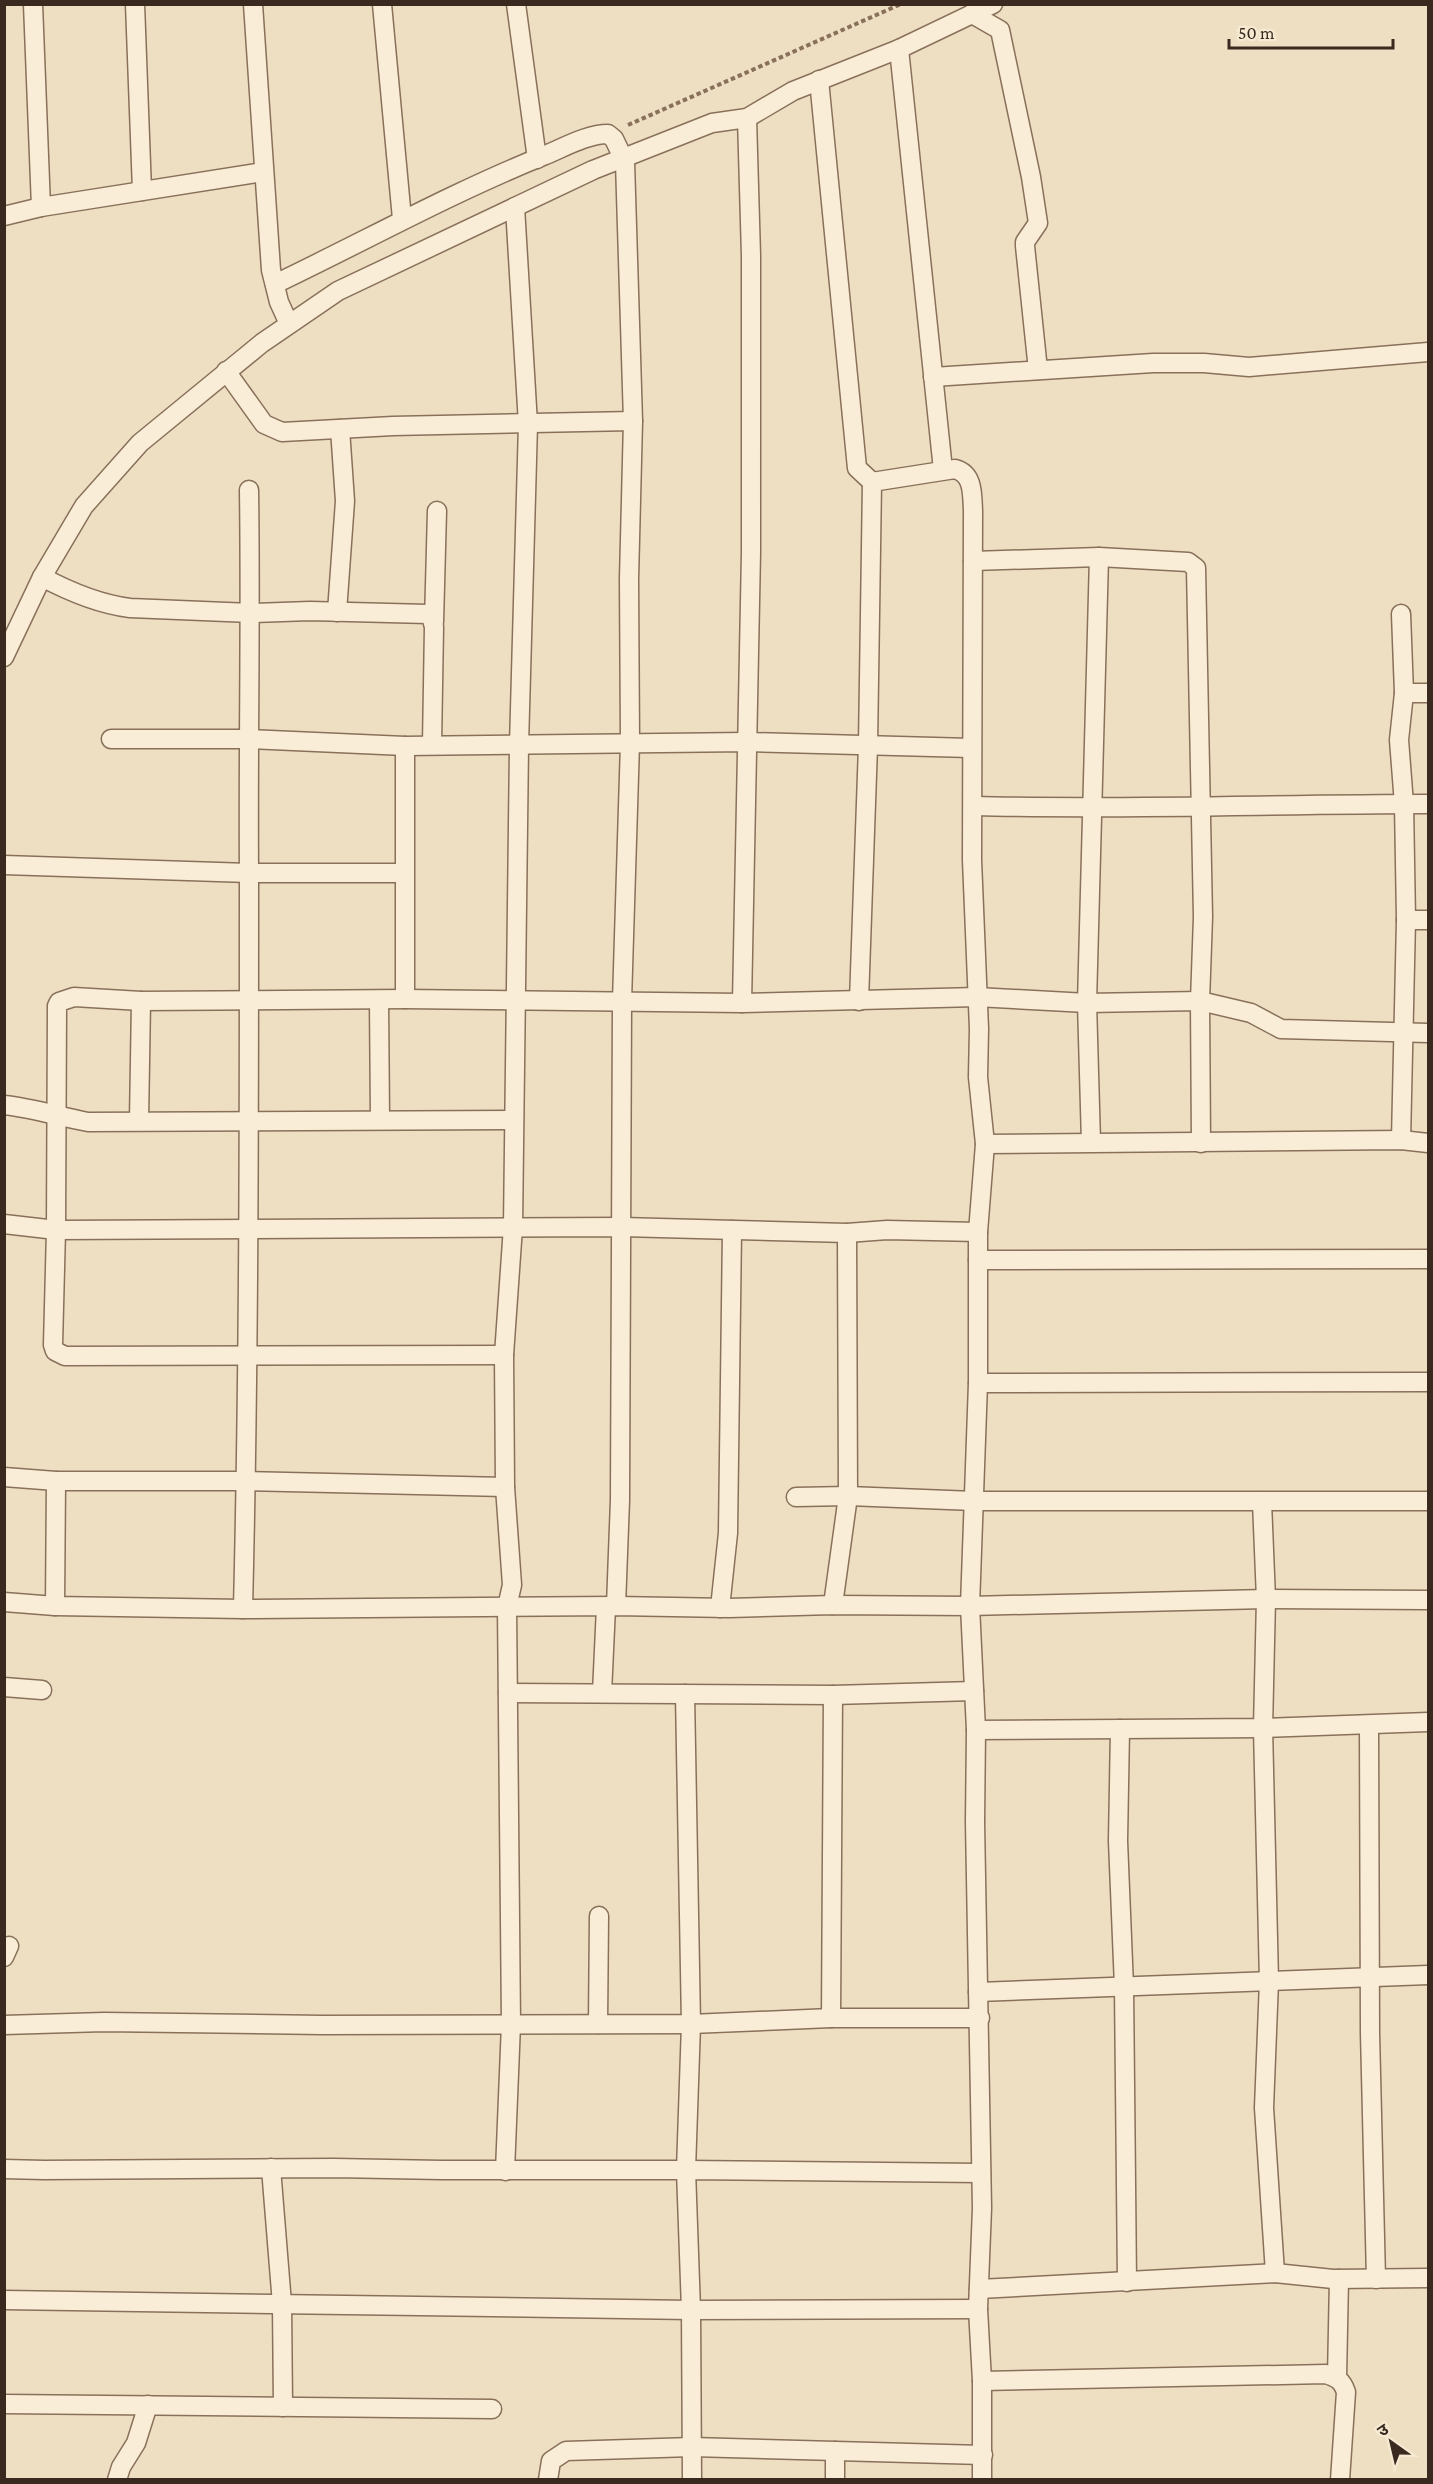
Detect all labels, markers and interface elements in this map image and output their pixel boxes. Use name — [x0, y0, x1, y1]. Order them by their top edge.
scale bar — [1229, 12, 1392, 50]
text: 50 m — [1238, 23, 1275, 43]
north arrow — [1361, 2412, 1421, 2472]
text: उ — [1374, 2420, 1392, 2440]

